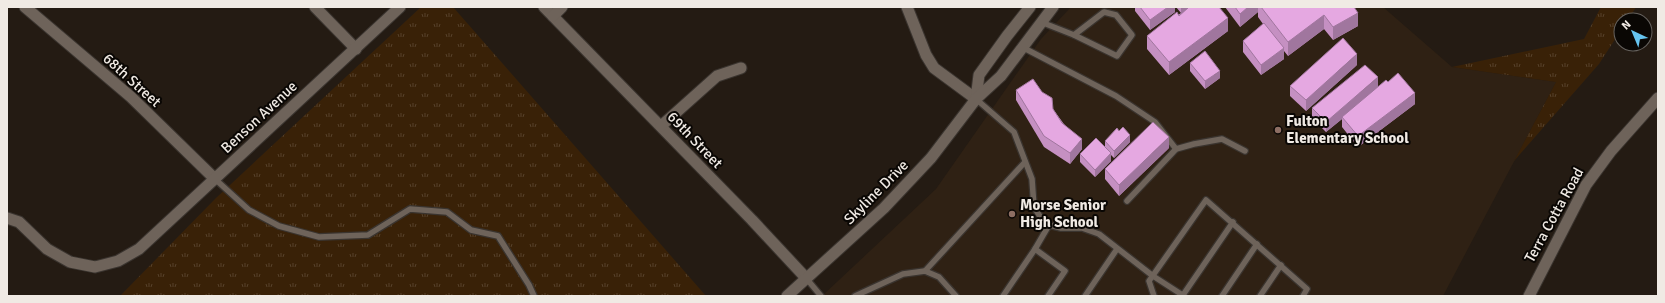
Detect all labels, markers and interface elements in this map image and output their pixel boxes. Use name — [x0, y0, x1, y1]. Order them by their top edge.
north arrow — [1613, 12, 1653, 52]
text: N — [1619, 18, 1634, 33]
street label: 68th Street — [99, 49, 165, 111]
street label: Benson Avenue — [217, 77, 301, 157]
street label: 69th Street — [664, 108, 726, 172]
place label: Fulton Elementary School — [1286, 112, 1409, 147]
marker: Fulton Elementary School — [1273, 125, 1283, 135]
street label: Skyline Drive — [840, 156, 912, 228]
street label: Terra Cotta Road — [1521, 164, 1587, 266]
place label: Morse Senior High School — [1020, 196, 1106, 231]
marker: Morse Senior High School — [1007, 209, 1017, 219]

